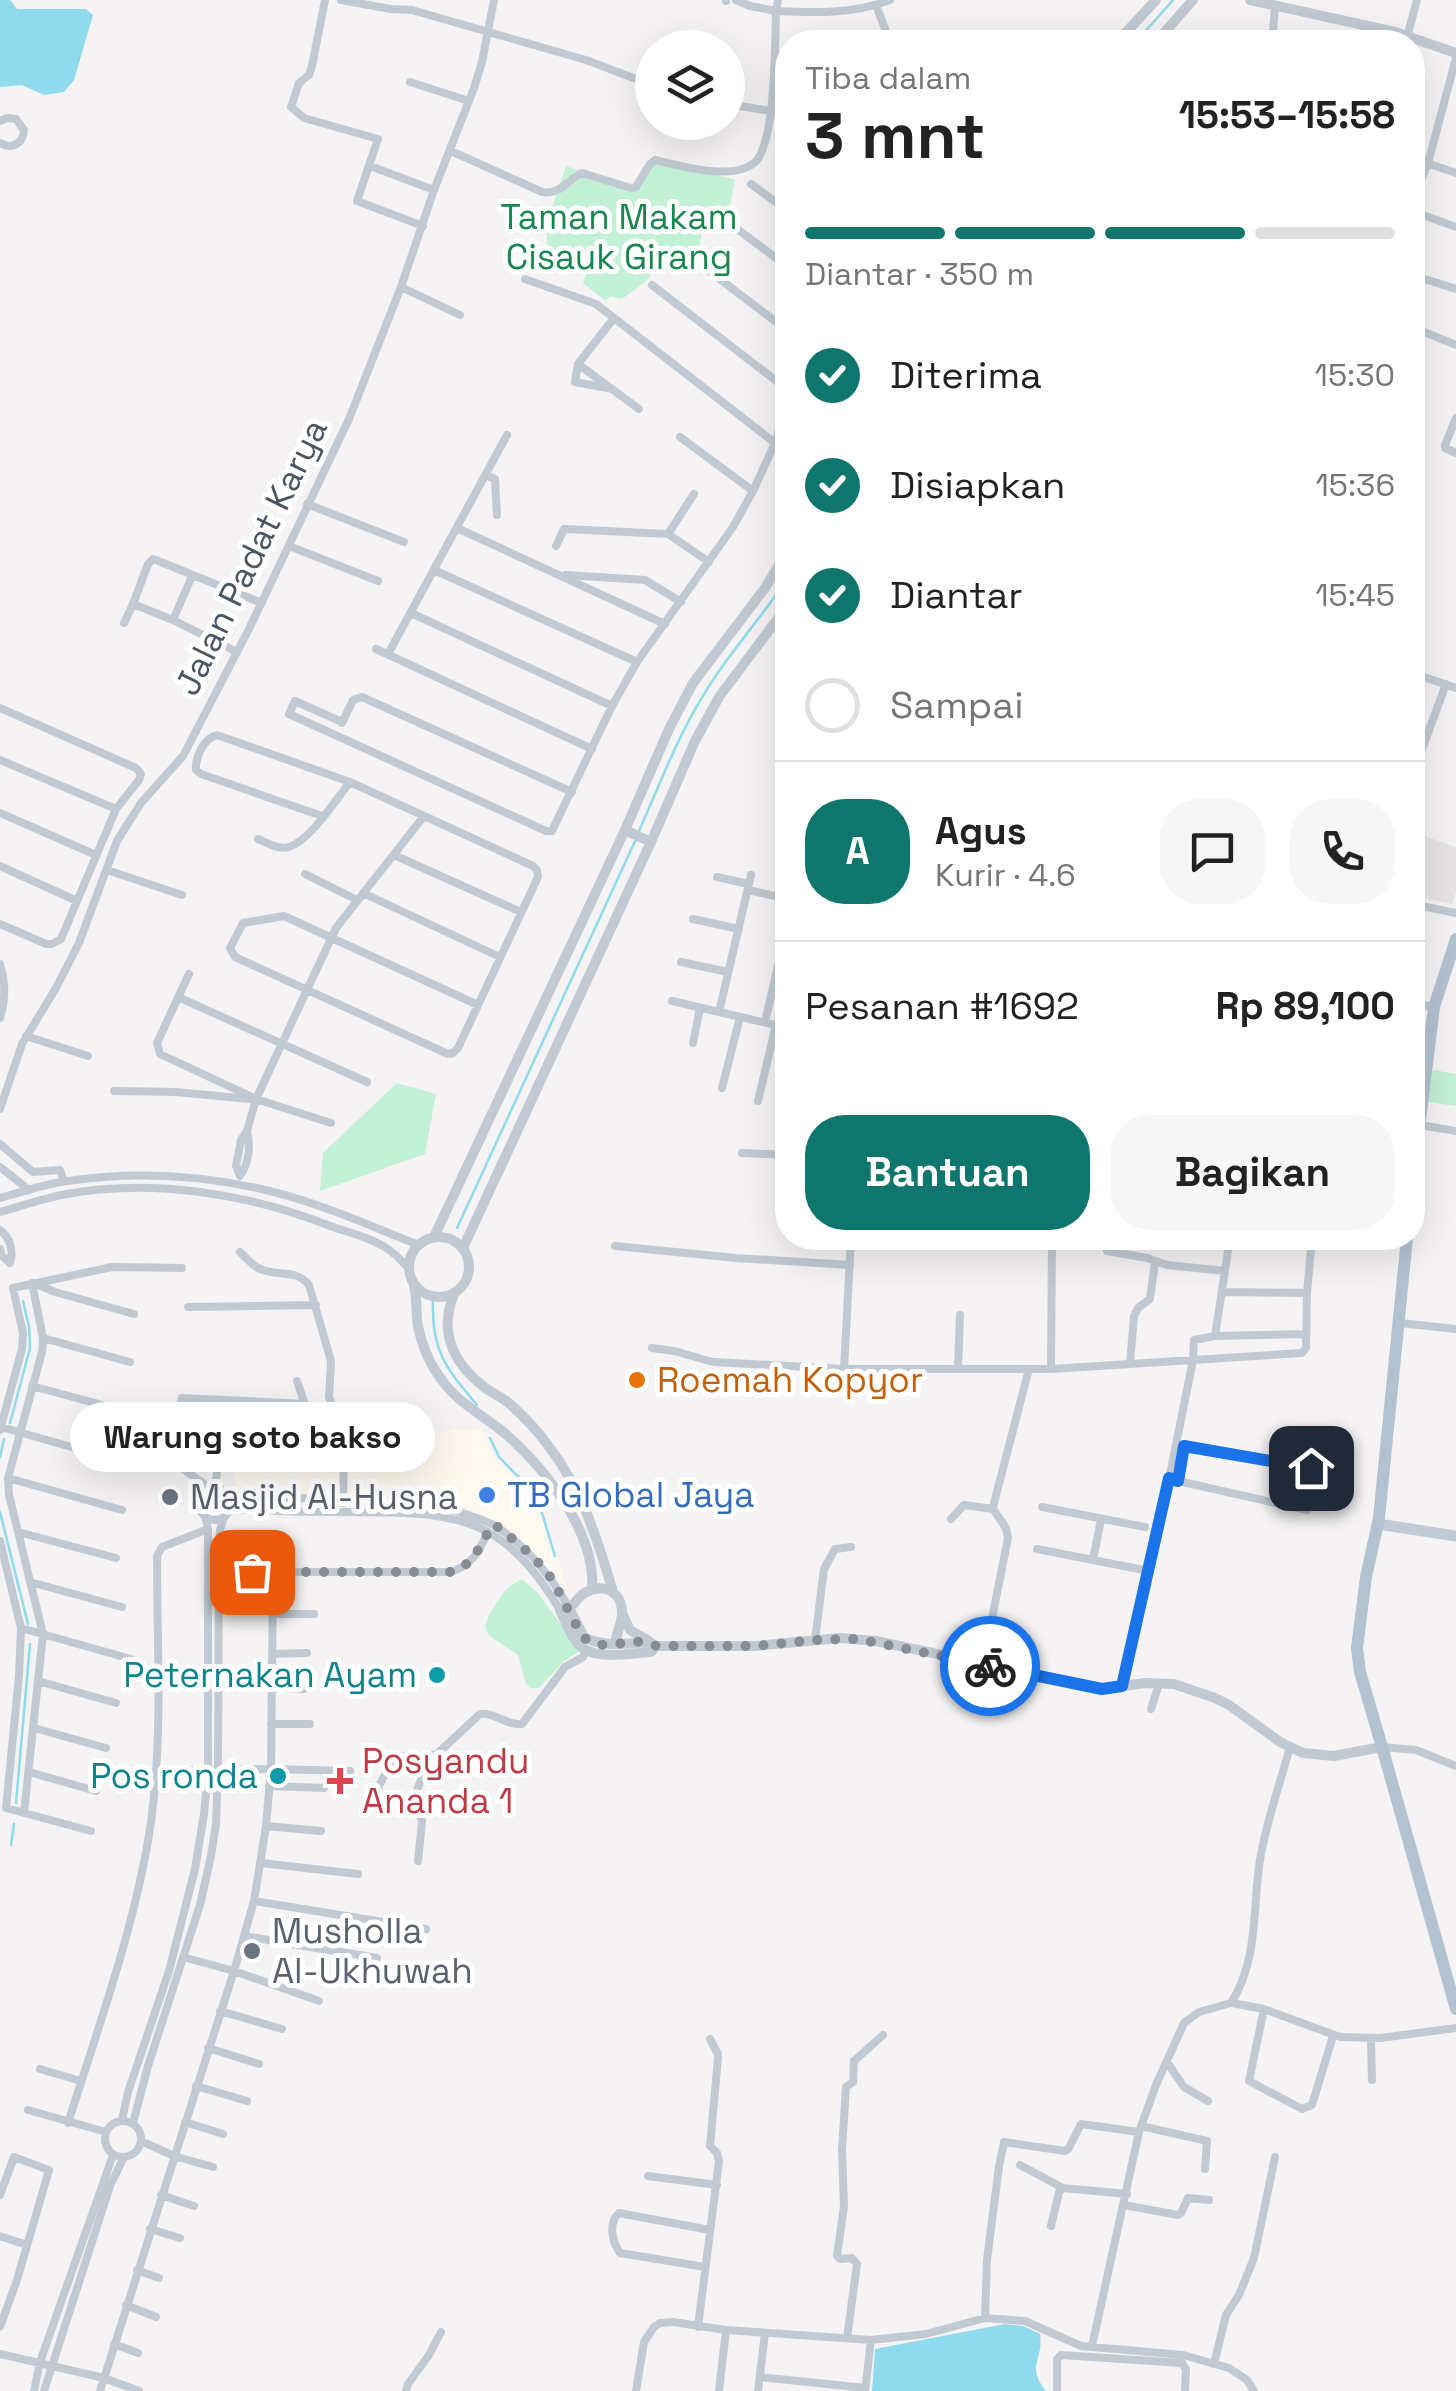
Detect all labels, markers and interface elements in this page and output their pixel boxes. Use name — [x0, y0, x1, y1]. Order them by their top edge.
map controls — [635, 30, 745, 140]
button: layers — [635, 30, 745, 140]
text: Tiba dalam — [805, 58, 971, 98]
text: 15:53–15:58 — [1179, 91, 1395, 139]
text: 3 mnt — [805, 94, 985, 177]
park label: Taman Makam Cisauk Girang — [500, 195, 738, 279]
text: Diantar · 350 m — [805, 254, 1034, 294]
icon: check — [805, 348, 860, 403]
text: Diterima — [890, 351, 1042, 399]
text: 15:30 — [1315, 355, 1395, 395]
street label: Jalan Padat Karya — [165, 411, 337, 703]
icon: check — [805, 458, 860, 513]
text: Disiapkan — [890, 461, 1065, 509]
text: 15:36 — [1315, 465, 1395, 505]
icon: check — [805, 568, 860, 623]
text: Diantar — [890, 571, 1023, 619]
text: 15:45 — [1315, 575, 1395, 615]
text: Sampai — [890, 681, 1023, 729]
button: chat — [1160, 799, 1265, 904]
button: phone — [1290, 799, 1395, 904]
text: Agus — [935, 807, 1027, 855]
text: A — [845, 827, 870, 875]
text: Kurir · 4.6 — [935, 855, 1076, 895]
text: Pesanan #1692 — [805, 982, 1079, 1030]
text: Rp 89,100 — [1216, 982, 1395, 1030]
button: Bantuan — [805, 1115, 1090, 1230]
button: Bagikan — [1110, 1115, 1395, 1230]
place label: Roemah Kopyor — [657, 1358, 923, 1402]
marker: Roemah Kopyor — [626, 1369, 648, 1391]
callout: Warung soto bakso — [70, 1402, 434, 1472]
text: Warung soto bakso — [103, 1417, 402, 1457]
pin — [1269, 1426, 1354, 1511]
icon: home — [1284, 1441, 1339, 1496]
place label: TB Global Jaya — [507, 1473, 754, 1517]
place label: Masjid Al-Husna — [190, 1475, 458, 1519]
marker: TB Global Jaya — [476, 1484, 498, 1506]
marker: Masjid Al-Husna — [159, 1486, 181, 1508]
pin — [210, 1530, 295, 1615]
icon: bag — [225, 1545, 280, 1600]
courier — [940, 1616, 1040, 1716]
icon: bike — [963, 1639, 1018, 1694]
place label: Peternakan Ayam — [123, 1653, 417, 1697]
marker: Peternakan Ayam — [426, 1664, 448, 1686]
place label: Posyandu Ananda 1 — [362, 1739, 530, 1823]
place label: Pos ronda — [90, 1754, 258, 1798]
marker: Pos ronda — [267, 1765, 289, 1787]
marker: Posyandu Ananda 1 — [327, 1768, 353, 1794]
place label: Musholla Al-Ukhuwah — [272, 1909, 473, 1993]
marker: Musholla Al-Ukhuwah — [241, 1940, 263, 1962]

